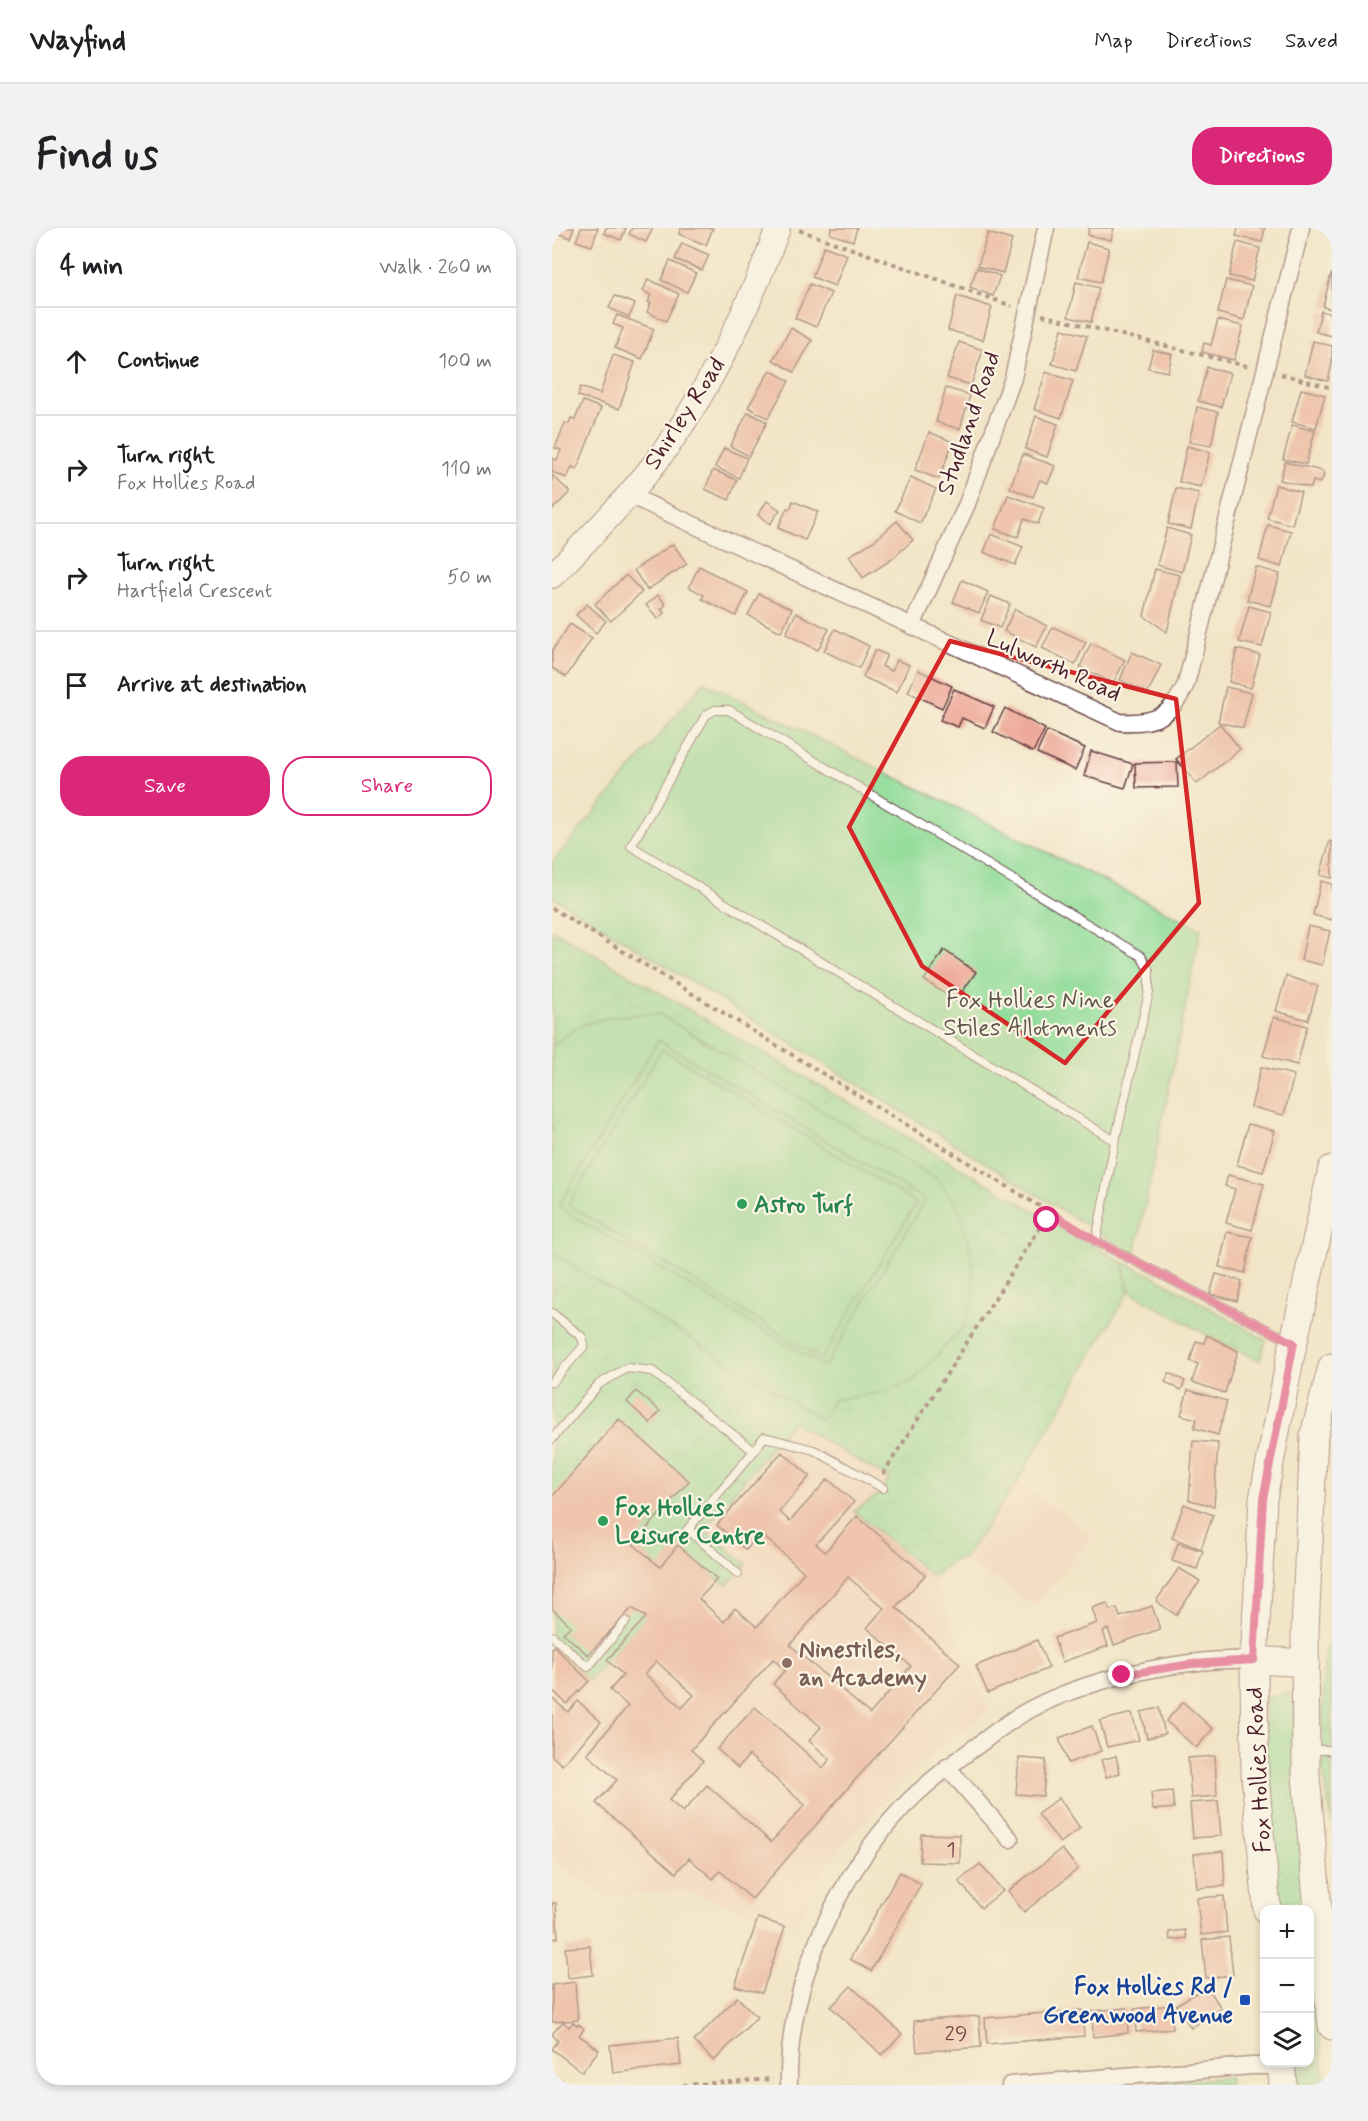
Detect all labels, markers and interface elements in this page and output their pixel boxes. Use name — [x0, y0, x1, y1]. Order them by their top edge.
text: Wayfind — [30, 23, 126, 60]
text: Map — [1094, 27, 1133, 55]
text: Directions — [1166, 27, 1252, 55]
text: Saved — [1285, 27, 1338, 55]
button: Directions — [1192, 127, 1332, 185]
text: Find us — [36, 129, 158, 184]
text: 4 min — [60, 250, 123, 284]
text: Walk · 260 m — [379, 254, 492, 281]
icon: ahead — [60, 345, 93, 378]
text: Continue — [117, 347, 199, 375]
text: 100 m — [438, 348, 492, 375]
street label: Studland Road — [930, 348, 1008, 499]
street label: Shirley Road — [637, 352, 733, 476]
text: Turn right — [117, 442, 215, 470]
icon: right — [60, 453, 93, 486]
text: 110 m — [441, 456, 492, 483]
text: Fox Hollies Road — [117, 470, 255, 497]
text: Turn right — [117, 550, 215, 578]
icon: right — [60, 561, 93, 594]
text: 50 m — [447, 564, 492, 591]
text: Hartfield Crescent — [117, 578, 272, 605]
street label: Lulworth Road — [981, 623, 1126, 710]
icon: arrive — [60, 669, 93, 702]
text: Arrive at destination — [117, 671, 307, 699]
button: Save — [60, 756, 270, 816]
button: Share — [282, 756, 492, 816]
park label: Fox Hollies Nine Stiles Allotments — [943, 985, 1117, 1044]
place label: Astro Turf — [754, 1190, 853, 1221]
marker: Astro Turf — [735, 1197, 749, 1211]
route start — [1033, 1206, 1059, 1232]
place label: Fox Hollies Leisure Centre — [615, 1493, 765, 1552]
marker: Fox Hollies Leisure Centre — [596, 1514, 610, 1528]
place label: Ninestiles, an Academy — [799, 1635, 927, 1694]
marker: Ninestiles, an Academy — [780, 1656, 794, 1670]
route end — [1108, 1661, 1134, 1687]
street label: Fox Hollies Road — [1240, 1686, 1279, 1854]
house number: 1 — [946, 1836, 956, 1864]
map controls — [1260, 1905, 1314, 2067]
button: + — [1260, 1905, 1314, 1959]
button: − — [1260, 1959, 1314, 2013]
place label: Fox Hollies Rd / Greenwood Avenue — [1043, 1972, 1233, 2031]
marker: Fox Hollies Rd / Greenwood Avenue — [1238, 1993, 1252, 2007]
button: layers — [1260, 2013, 1314, 2067]
house number: 29 — [945, 2020, 967, 2048]

